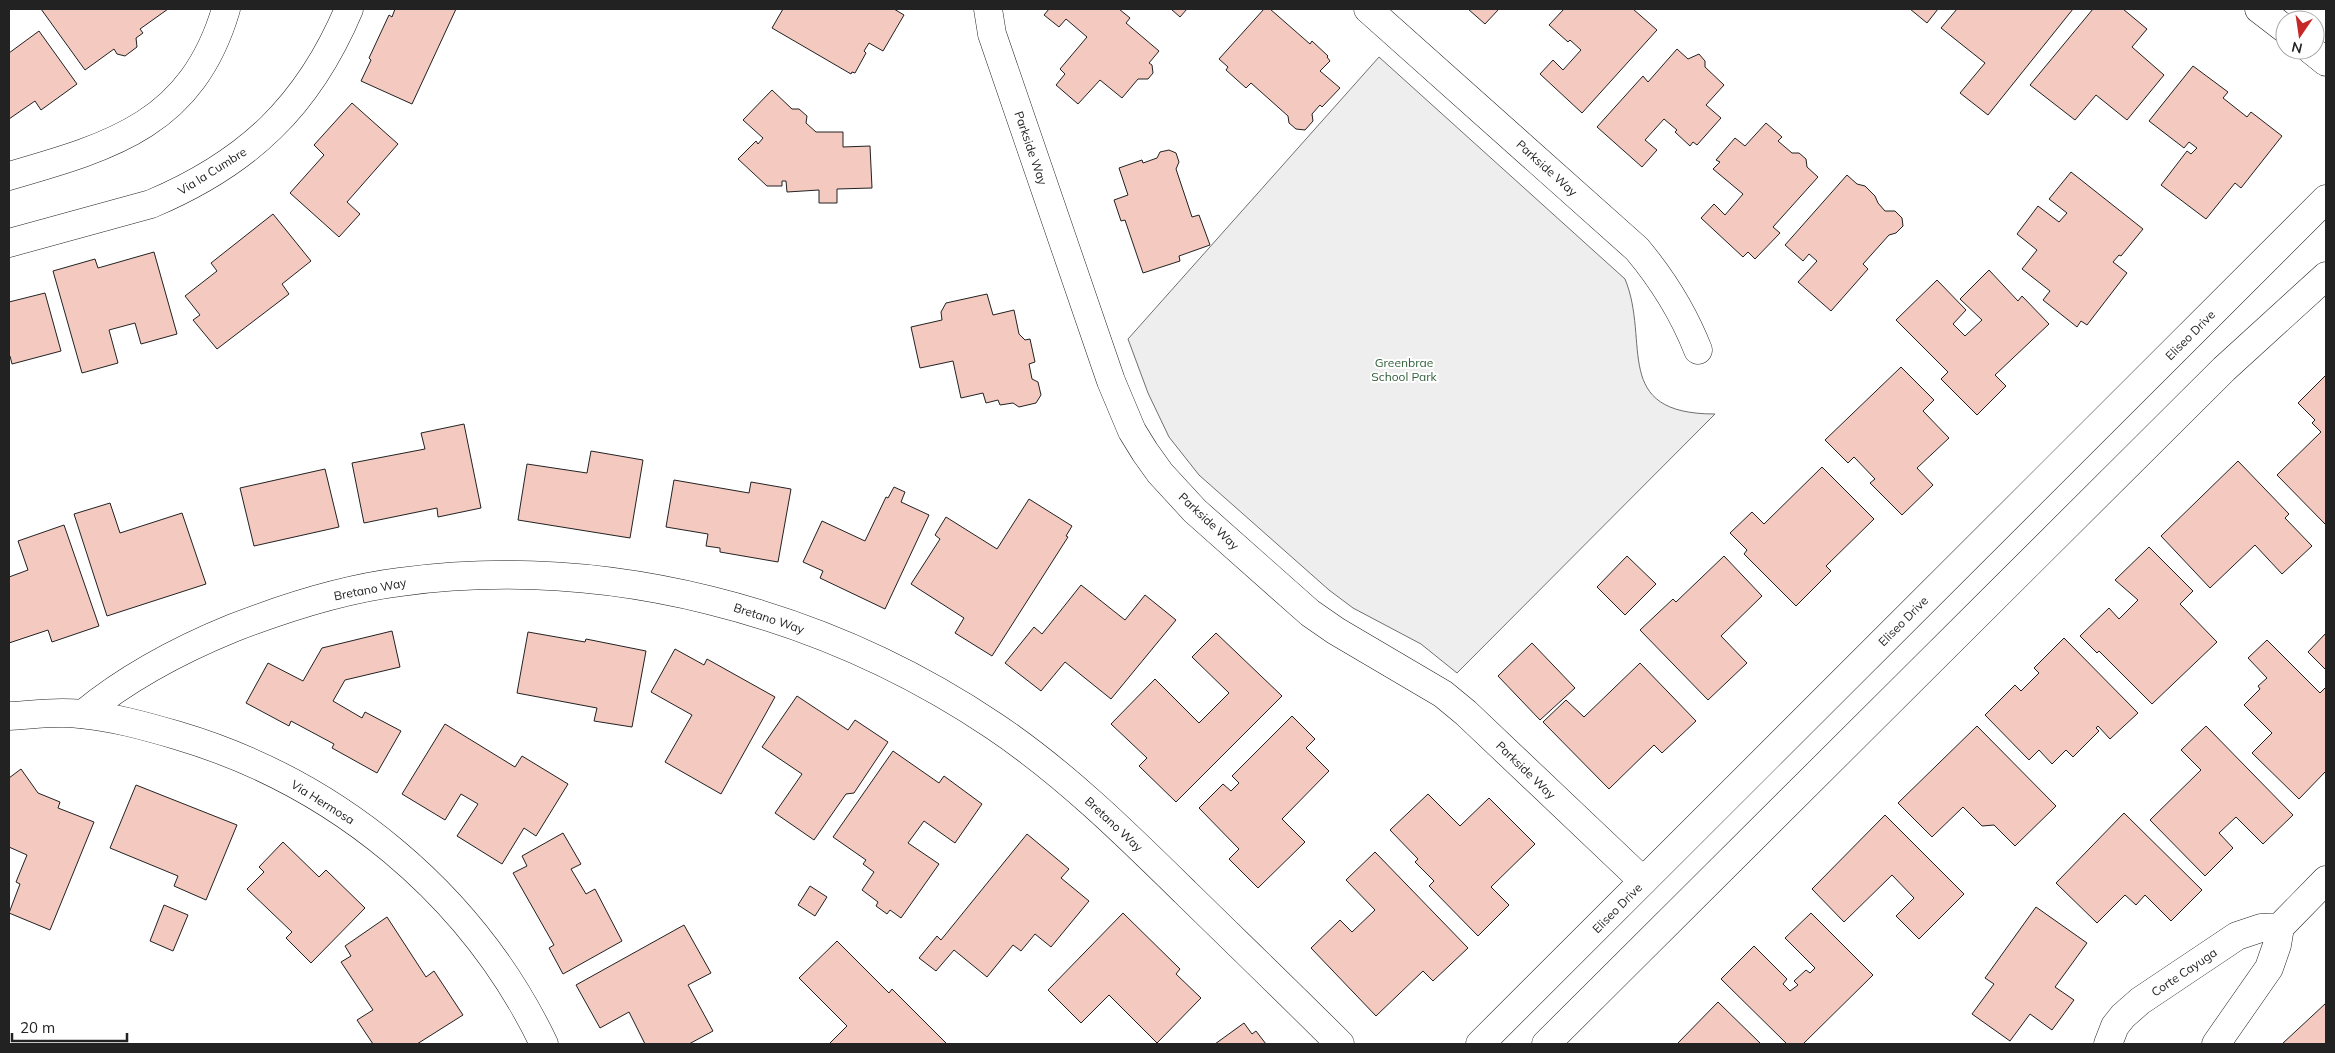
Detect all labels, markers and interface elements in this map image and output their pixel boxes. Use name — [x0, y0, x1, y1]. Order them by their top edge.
north arrow — [2275, 10, 2325, 60]
text: N — [2290, 38, 2304, 58]
street label: Parkside Way — [1011, 109, 1051, 187]
street label: Parkside Way — [1513, 137, 1581, 200]
street label: Via la Cumbre — [175, 144, 249, 198]
street label: Eliseo Drive — [2162, 307, 2218, 363]
park label: Greenbrae School Park — [1371, 355, 1438, 384]
street label: Parkside Way — [1176, 489, 1243, 553]
street label: Bretano Way — [332, 575, 408, 603]
street label: Eliseo Drive — [1875, 593, 1931, 649]
street label: Bretano Way — [732, 600, 807, 637]
street label: Parkside Way — [1493, 738, 1559, 803]
street label: Via Hermosa — [288, 777, 358, 827]
street label: Bretano Way — [1082, 793, 1146, 855]
street label: Eliseo Drive — [1589, 880, 1645, 936]
street label: Corte Cayuga — [2148, 945, 2220, 999]
scale bar — [12, 1010, 128, 1042]
text: 20 m — [20, 1018, 55, 1037]

